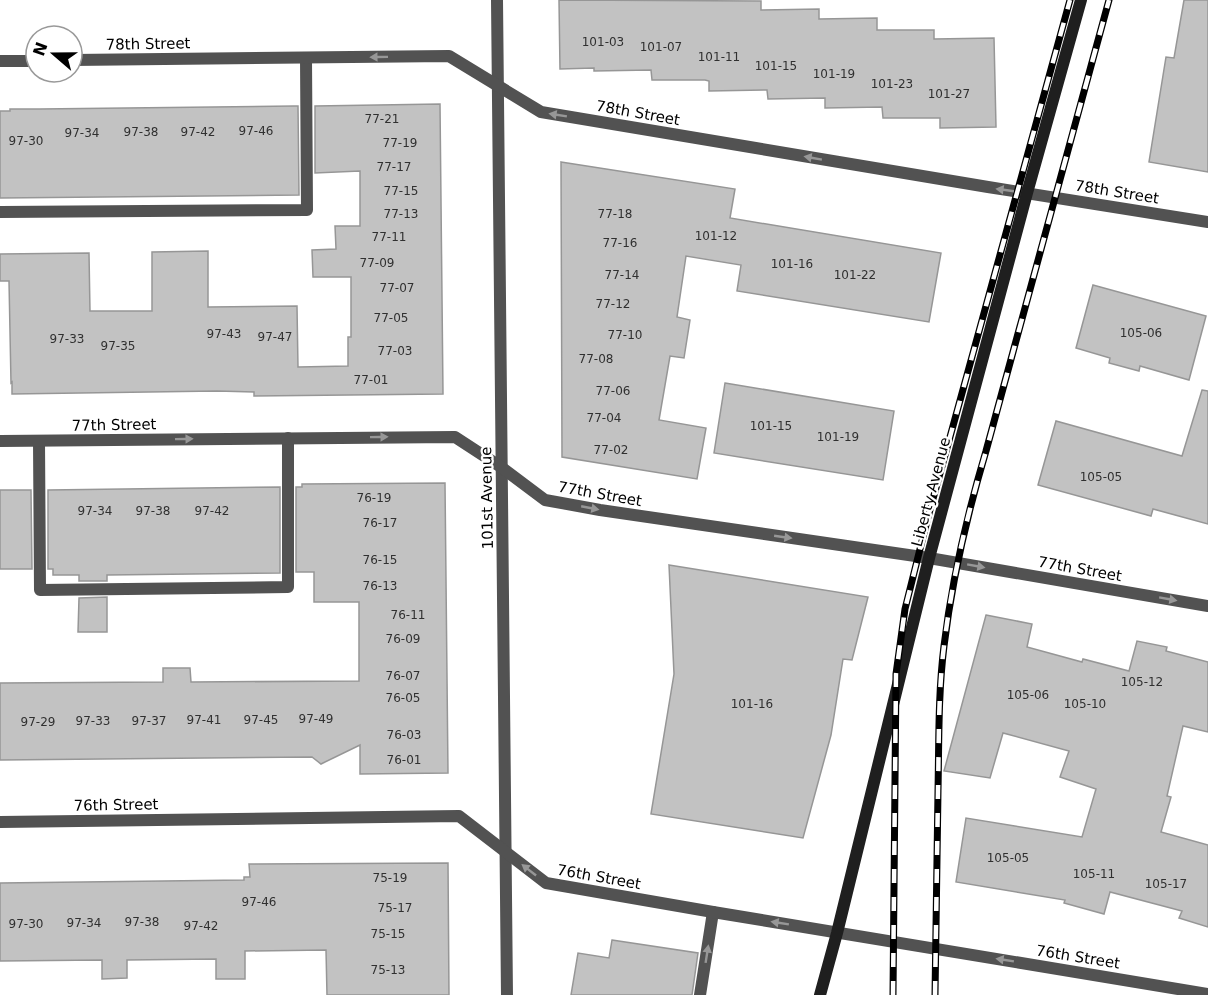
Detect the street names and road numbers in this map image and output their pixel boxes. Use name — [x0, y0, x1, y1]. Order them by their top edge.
street label: 78th Street — [105, 34, 191, 54]
street label: 78th Street — [595, 97, 681, 129]
street label: 78th Street — [1074, 176, 1160, 208]
street label: 77th Street — [71, 415, 157, 435]
street label: Liberty Avenue — [908, 435, 954, 549]
street label: 101st Avenue — [477, 446, 497, 550]
street label: 77th Street — [557, 478, 643, 510]
street label: 77th Street — [1037, 553, 1123, 585]
street label: 76th Street — [73, 795, 159, 815]
street label: 76th Street — [556, 861, 642, 893]
street label: 76th Street — [1035, 941, 1121, 973]

